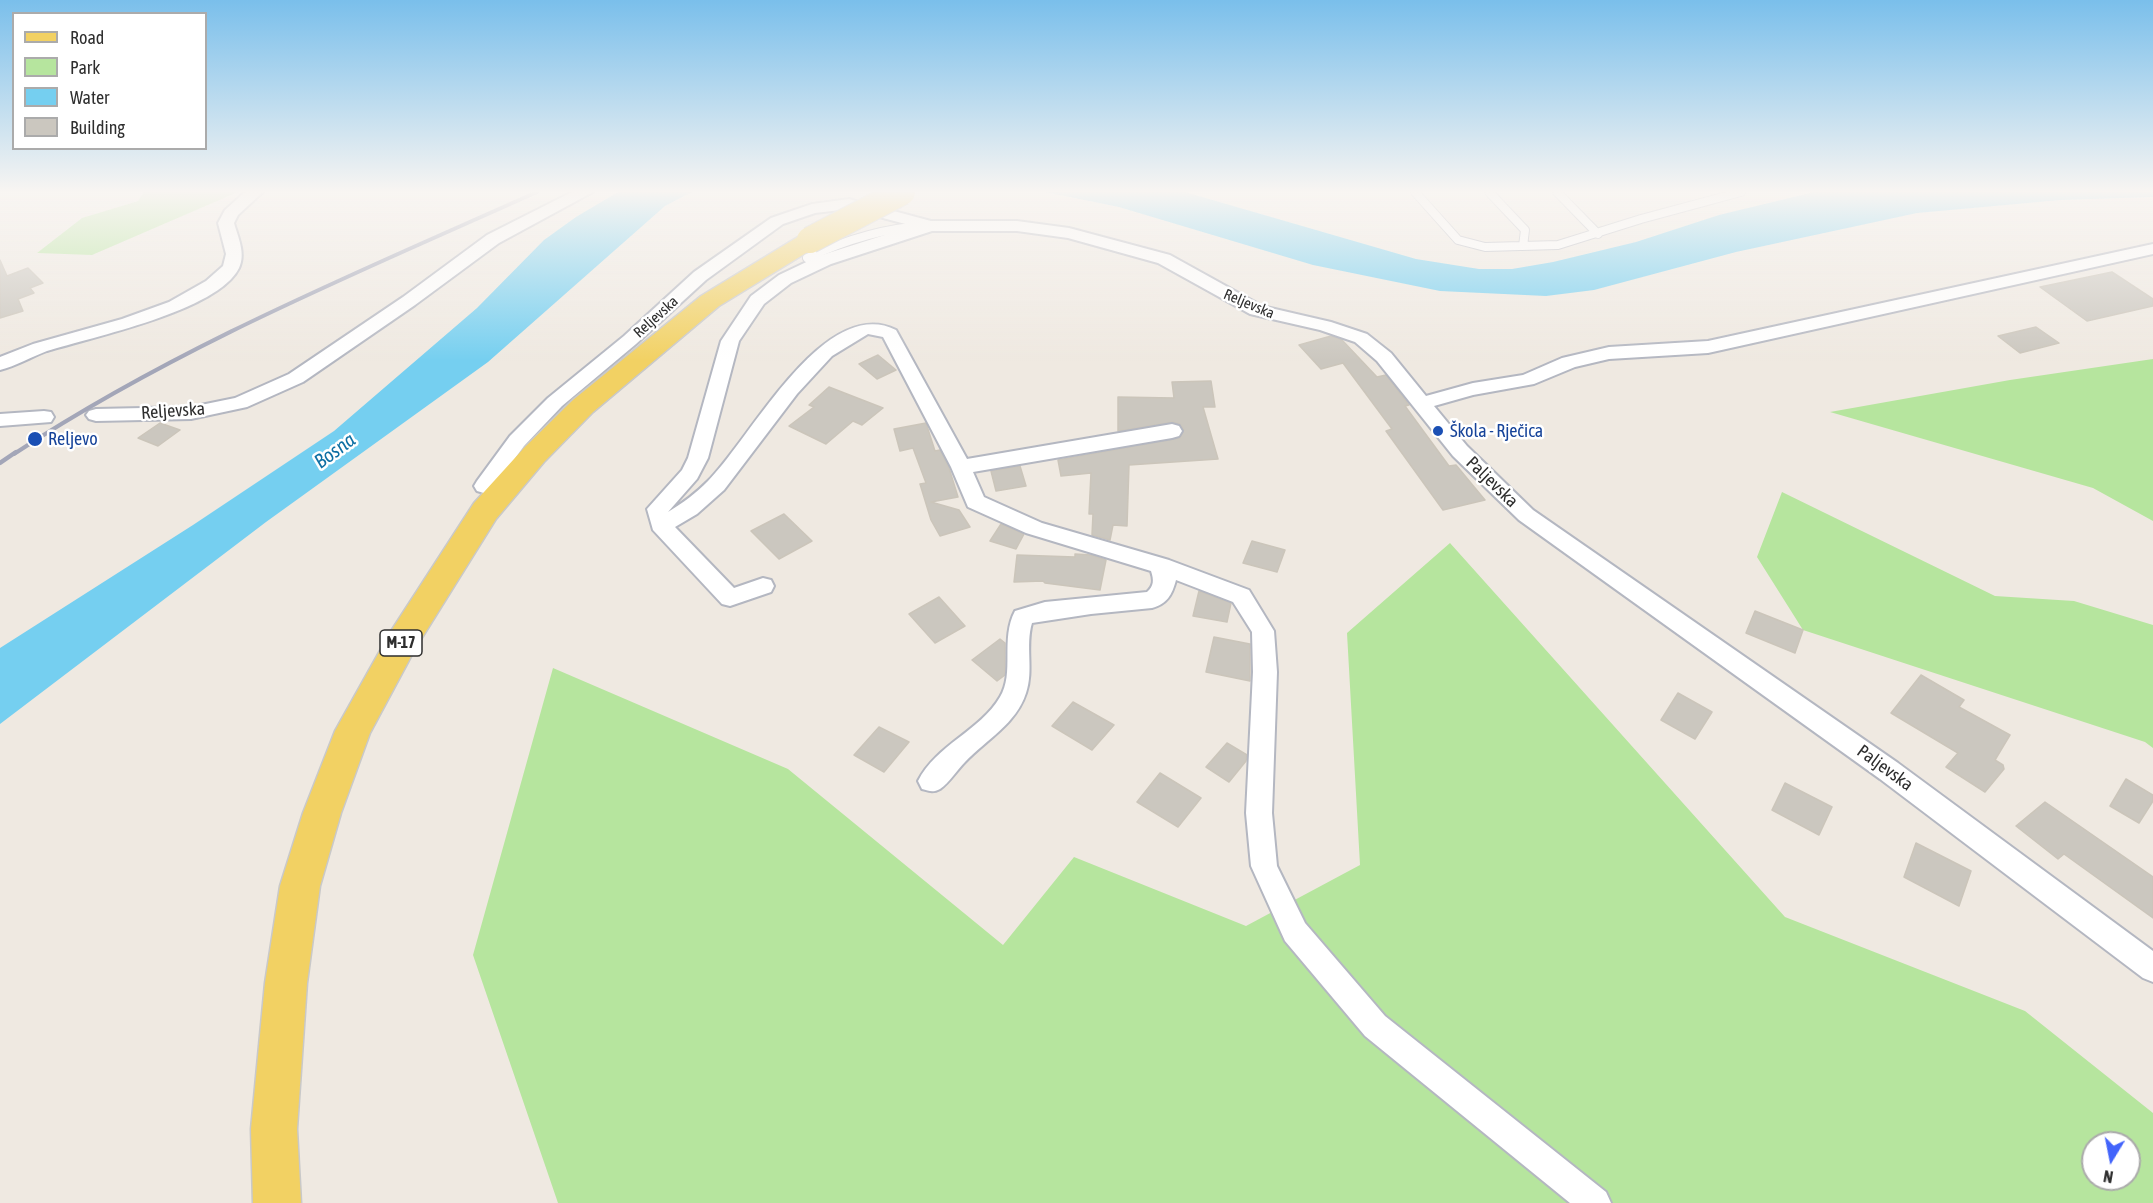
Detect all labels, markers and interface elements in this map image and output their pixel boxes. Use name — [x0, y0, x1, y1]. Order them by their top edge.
legend — [12, 12, 207, 150]
text: Road — [70, 27, 104, 48]
text: Park — [70, 57, 100, 78]
text: Water — [70, 87, 109, 108]
text: Building — [70, 117, 125, 138]
street label: Reljevska — [1221, 285, 1277, 323]
street label: Reljevska — [630, 292, 682, 342]
street label: Reljevska — [140, 398, 206, 424]
place label: Škola - Rječica — [1450, 420, 1543, 442]
marker: Škola - Rječica — [1431, 424, 1445, 438]
place label: Reljevo — [48, 428, 98, 450]
water label: Bosna — [310, 428, 360, 474]
marker: Reljevo — [26, 430, 44, 448]
street label: Paljevska — [1462, 452, 1522, 512]
road number: M-17 — [380, 630, 422, 656]
street label: Paljevska — [1853, 741, 1917, 795]
north arrow — [2081, 1131, 2141, 1191]
text: N — [2102, 1167, 2114, 1186]

